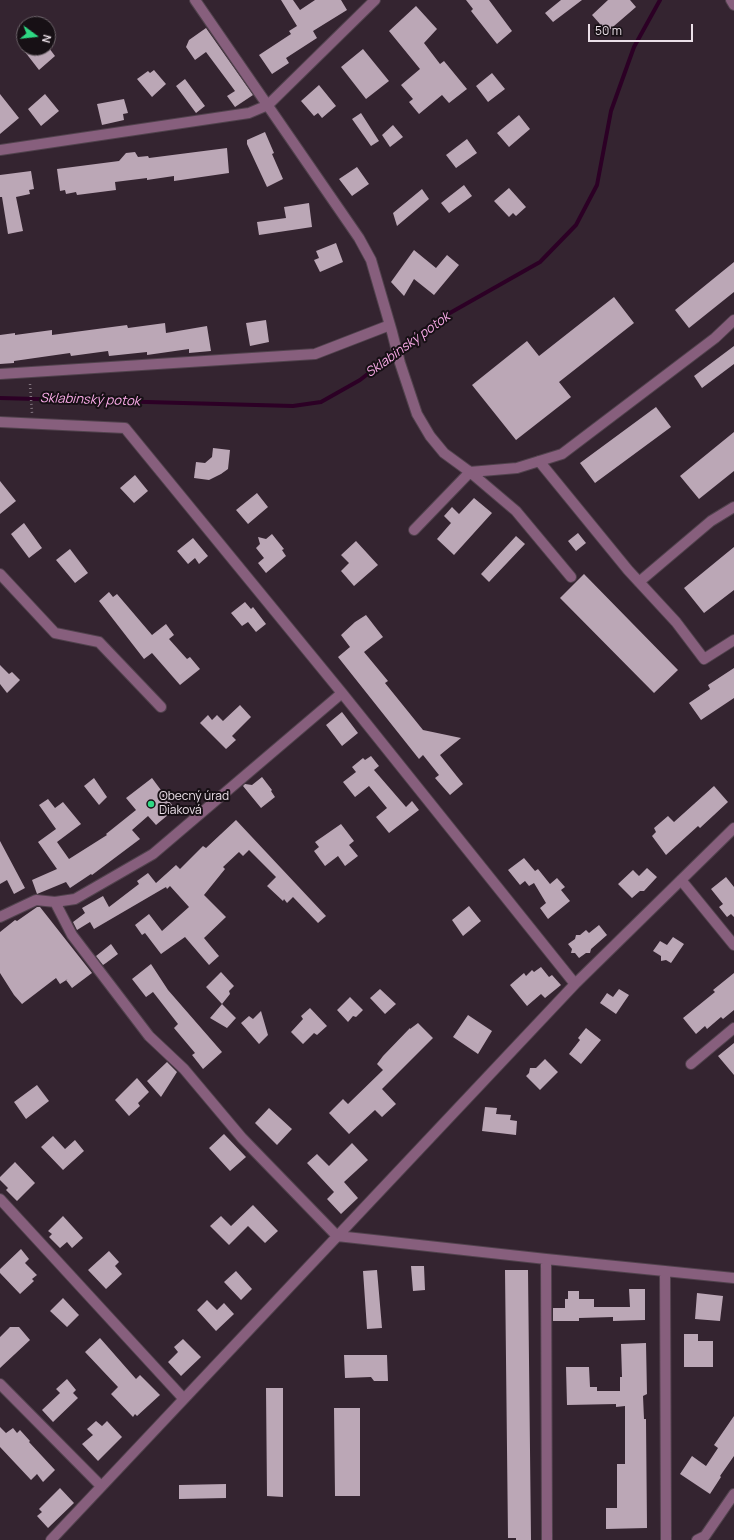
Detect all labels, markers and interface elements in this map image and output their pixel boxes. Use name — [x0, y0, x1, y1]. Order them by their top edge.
north arrow — [16, 16, 56, 56]
scale bar — [590, 16, 695, 42]
text: 50 m — [595, 22, 622, 39]
text: N — [39, 33, 55, 45]
water label: Sklabinský potok — [363, 309, 453, 381]
water label: Sklabinský potok — [40, 390, 140, 410]
place label: Obecný úrad Diaková — [159, 790, 229, 818]
marker: Obecný úrad Diaková — [146, 799, 156, 809]

